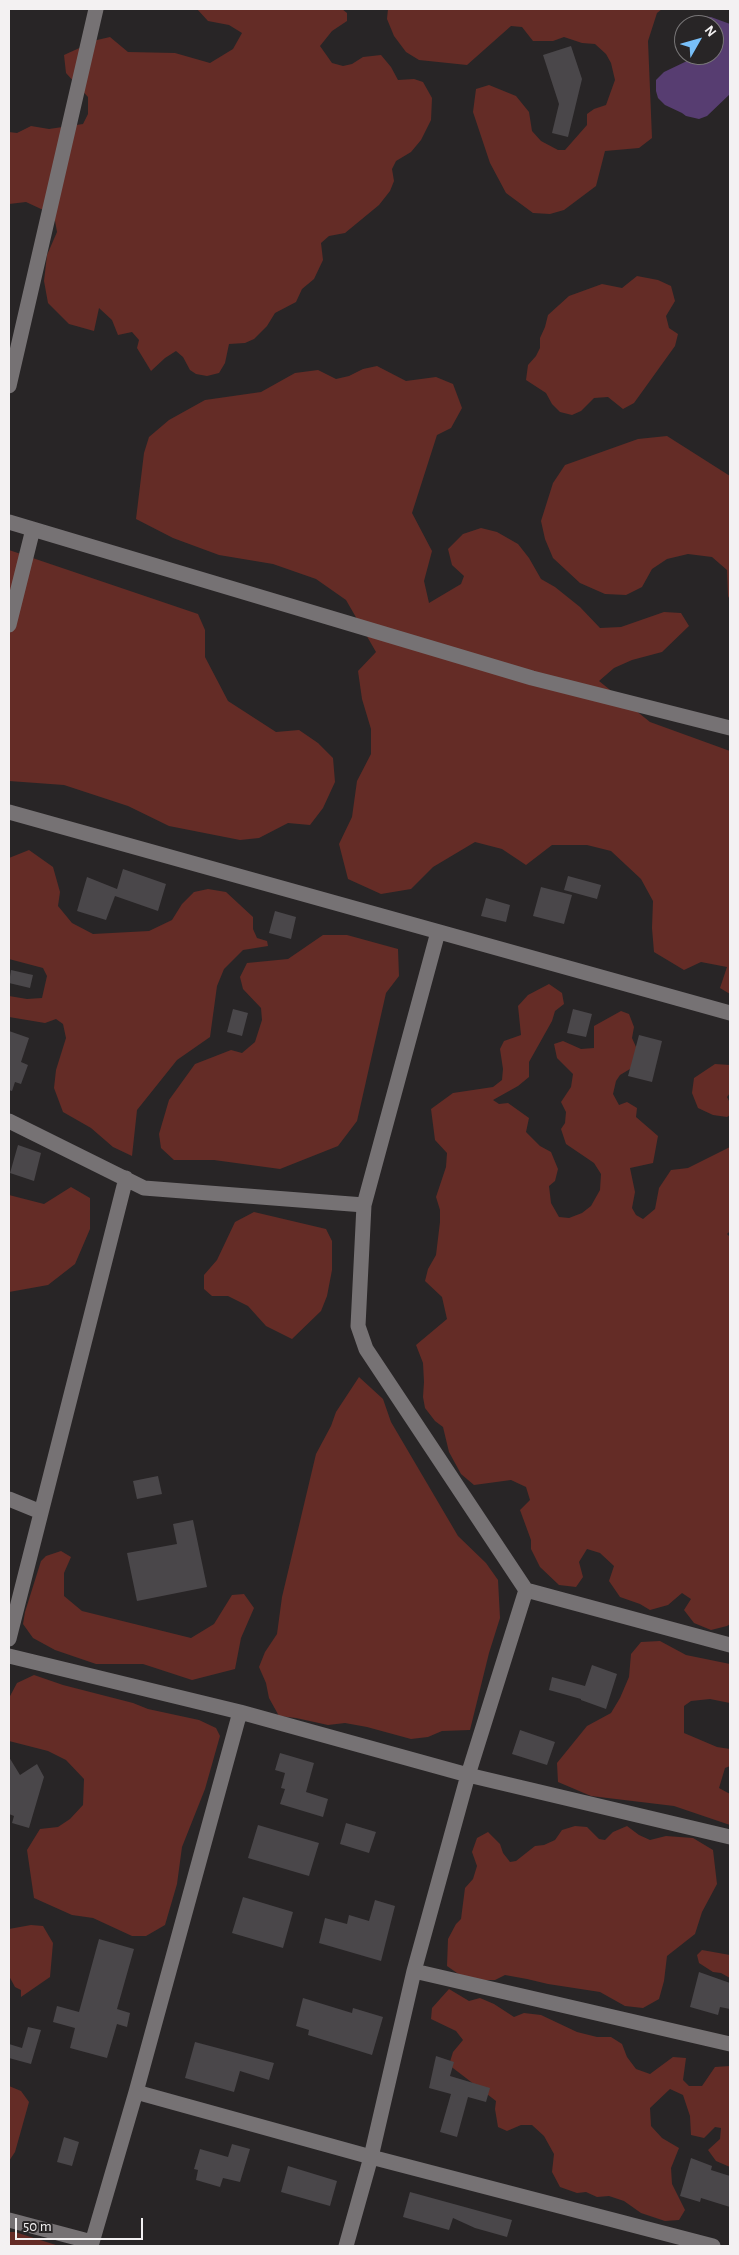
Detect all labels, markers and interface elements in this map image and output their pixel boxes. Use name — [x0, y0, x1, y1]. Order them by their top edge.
north arrow — [674, 15, 724, 65]
text: N — [702, 23, 719, 40]
scale bar — [18, 2208, 145, 2240]
text: 50 m — [23, 2219, 52, 2234]

